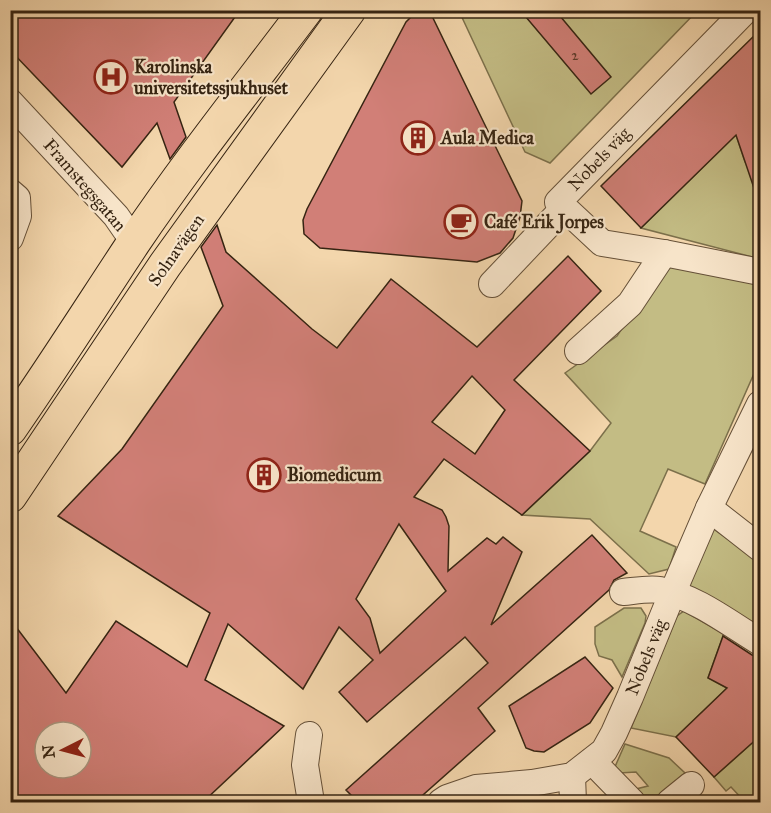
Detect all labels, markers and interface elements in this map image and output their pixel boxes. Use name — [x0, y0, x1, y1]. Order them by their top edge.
house number: 2 — [571, 46, 579, 64]
place label: Karolinska universitetssjukhuset — [133, 56, 288, 100]
hospital icon: Karolinska universitetssjukhuset — [93, 59, 129, 95]
building icon: Aula Medica — [400, 120, 436, 156]
street label: Nobels väg — [563, 122, 636, 196]
place label: Aula Medica — [440, 127, 534, 149]
street label: Framstegsgatan — [38, 134, 131, 237]
cafe icon: Café Erik Jorpes — [443, 204, 479, 240]
street label: Solnavägen — [143, 209, 210, 291]
place label: Café Erik Jorpes — [484, 211, 604, 234]
building icon: Biomedicum — [246, 457, 282, 493]
place label: Biomedicum — [287, 464, 382, 486]
street label: Nobels väg — [621, 615, 672, 699]
north arrow — [33, 720, 93, 780]
text: N — [38, 743, 59, 759]

